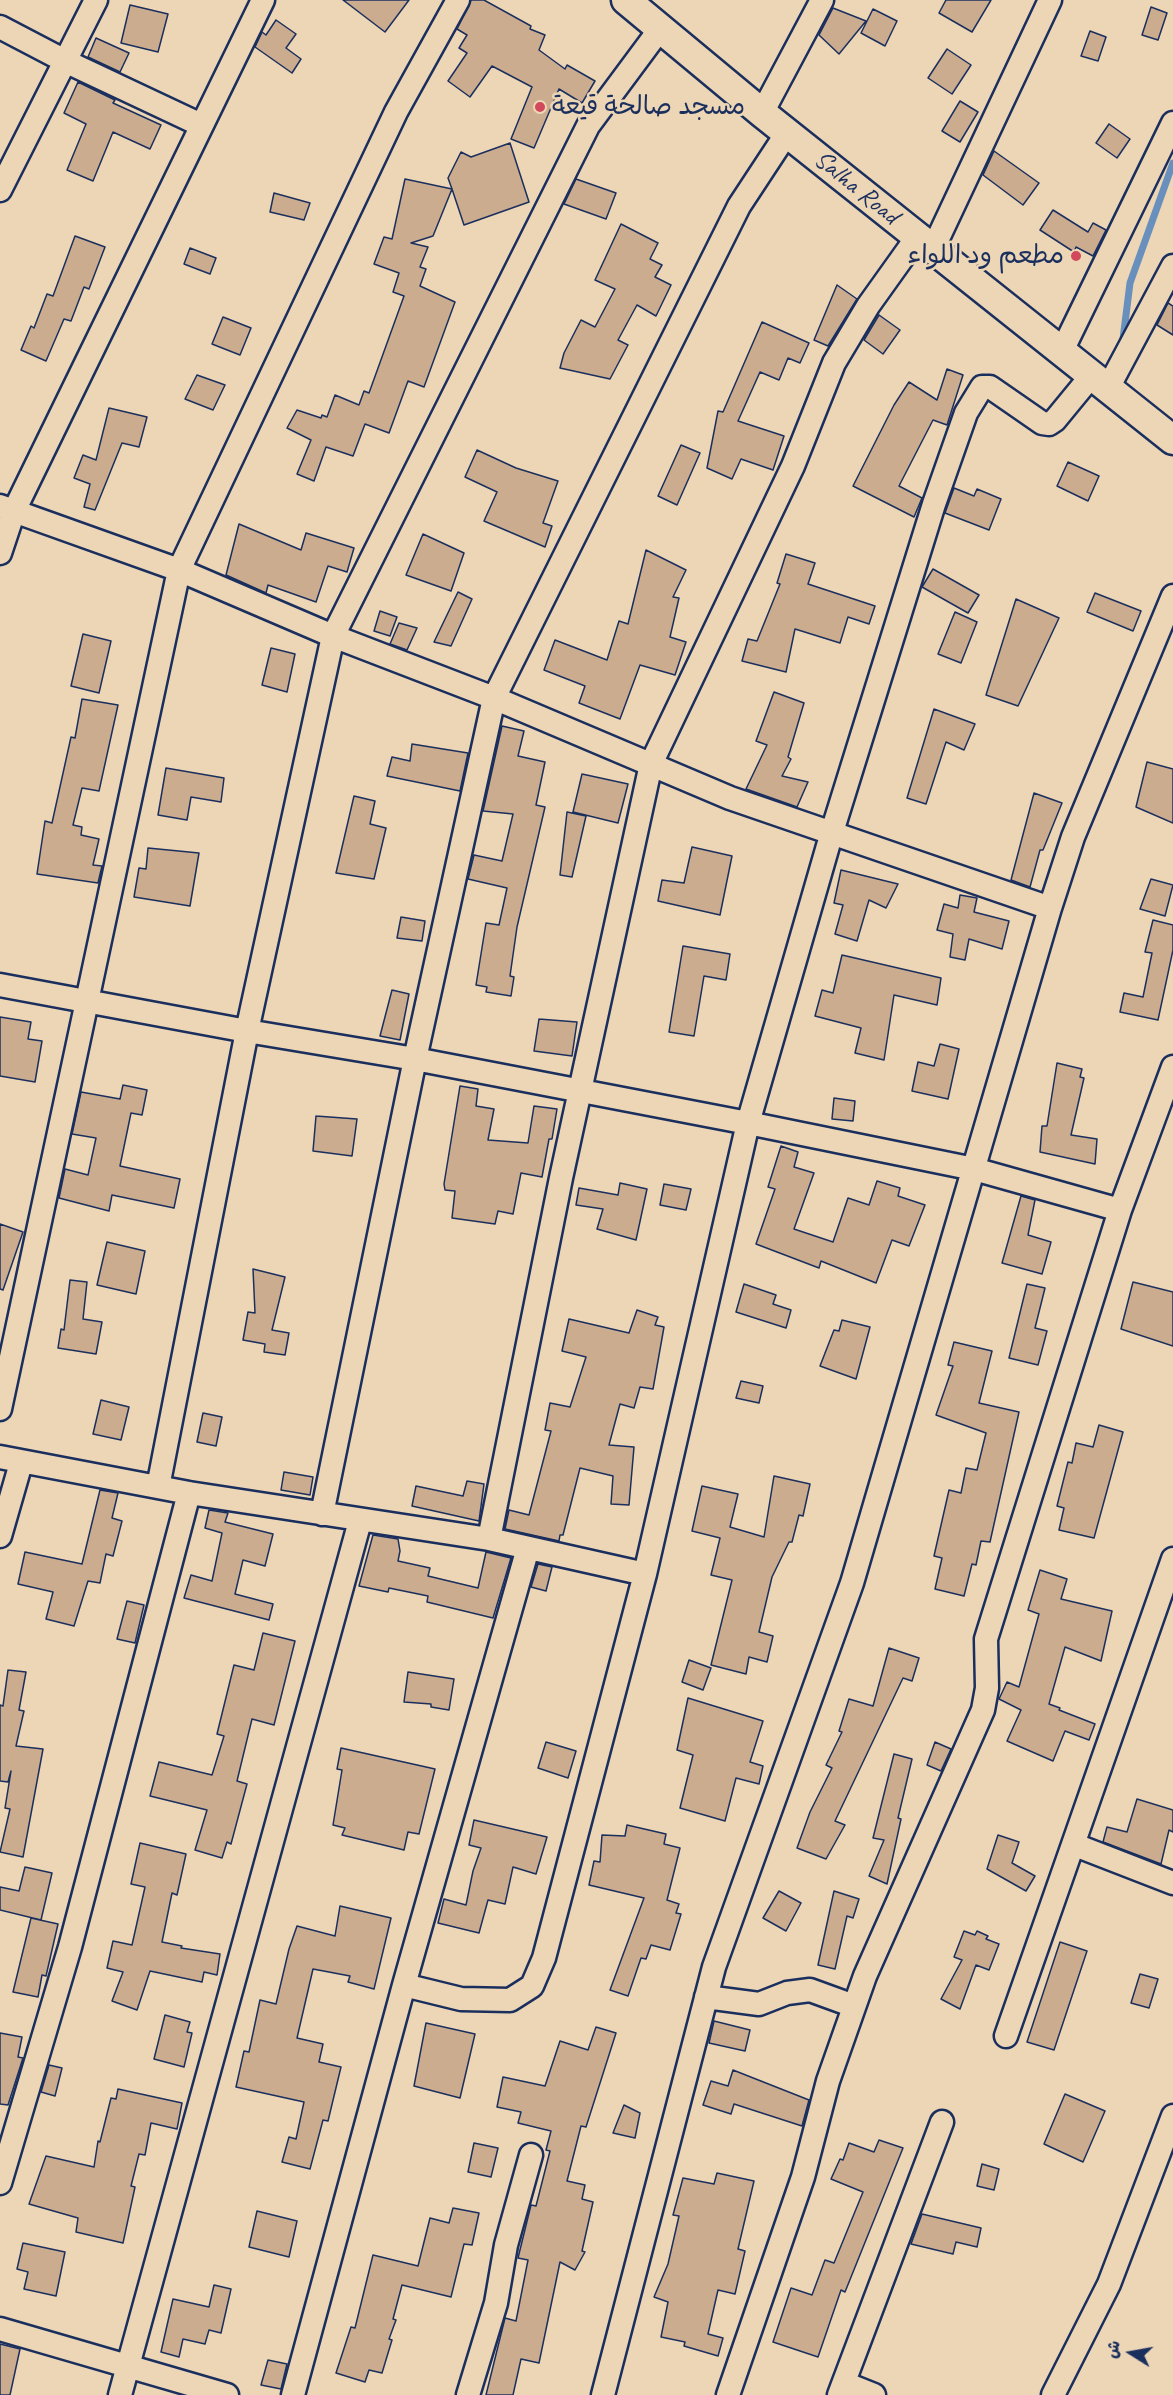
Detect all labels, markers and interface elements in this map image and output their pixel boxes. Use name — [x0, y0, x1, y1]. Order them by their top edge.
place label: مسجد صالحة قيعة — [552, 91, 745, 123]
marker: مسجد صالحة قيعة — [533, 100, 547, 114]
street label: Salha Road — [807, 144, 905, 232]
place label: مطعم ود اللواء — [908, 240, 1064, 272]
marker: مطعم ود اللواء — [1069, 249, 1083, 263]
north arrow — [1101, 2323, 1161, 2383]
text: ش — [1102, 2339, 1125, 2360]

